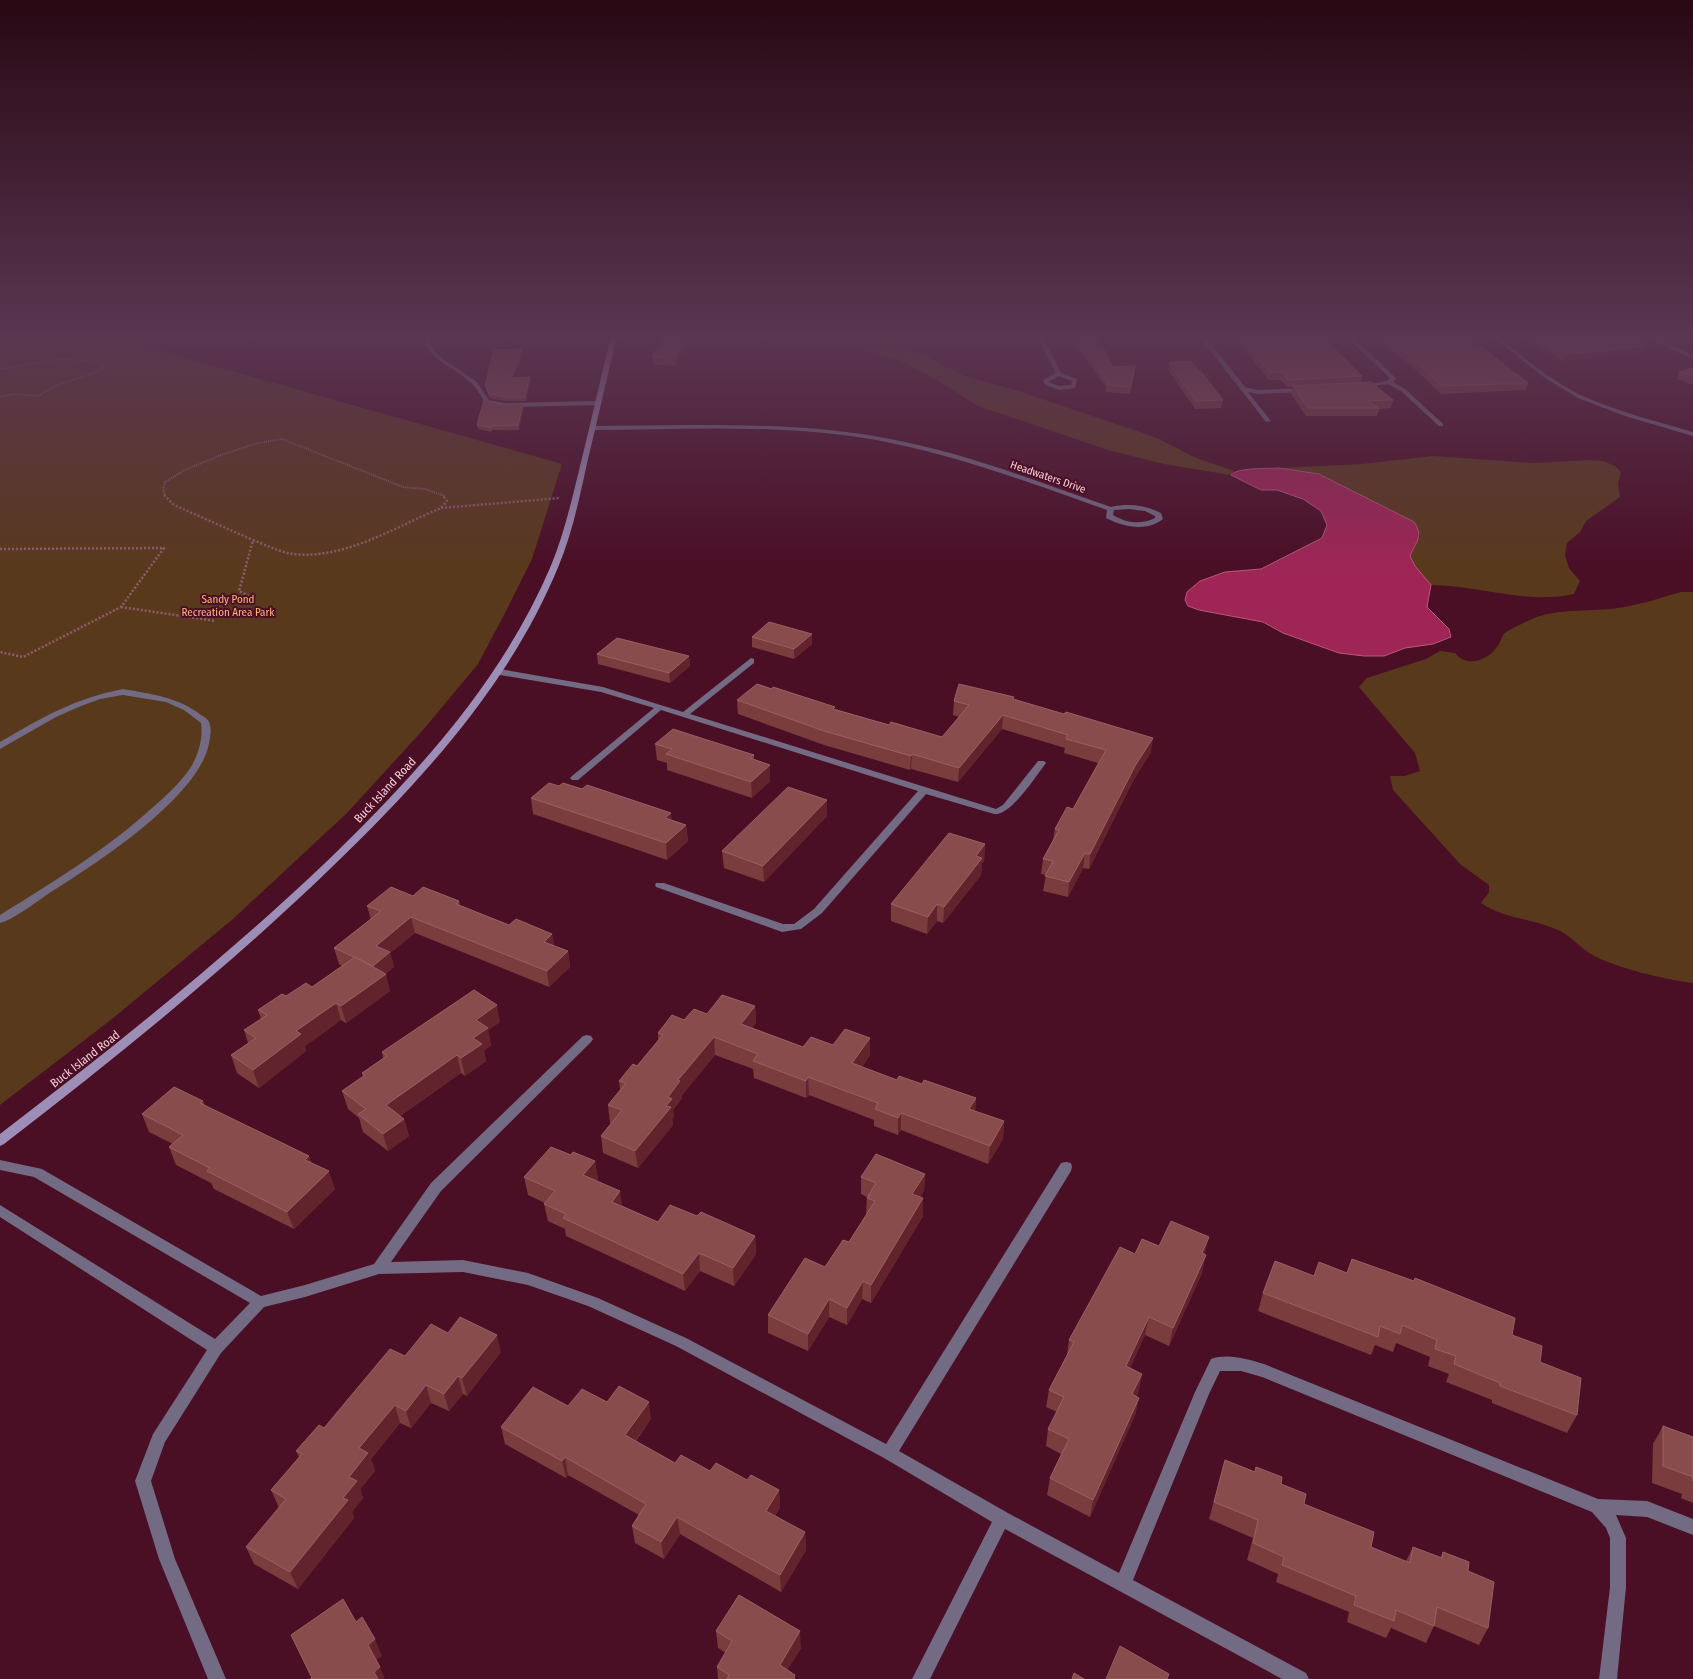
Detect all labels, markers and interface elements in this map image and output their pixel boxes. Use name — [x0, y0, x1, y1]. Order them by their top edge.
street label: Headwaters Drive — [1009, 458, 1087, 496]
park label: Sandy Pond Recreation Area Park — [182, 593, 275, 619]
street label: Buck Island Road — [351, 754, 419, 826]
street label: Buck Island Road — [48, 1028, 122, 1090]

